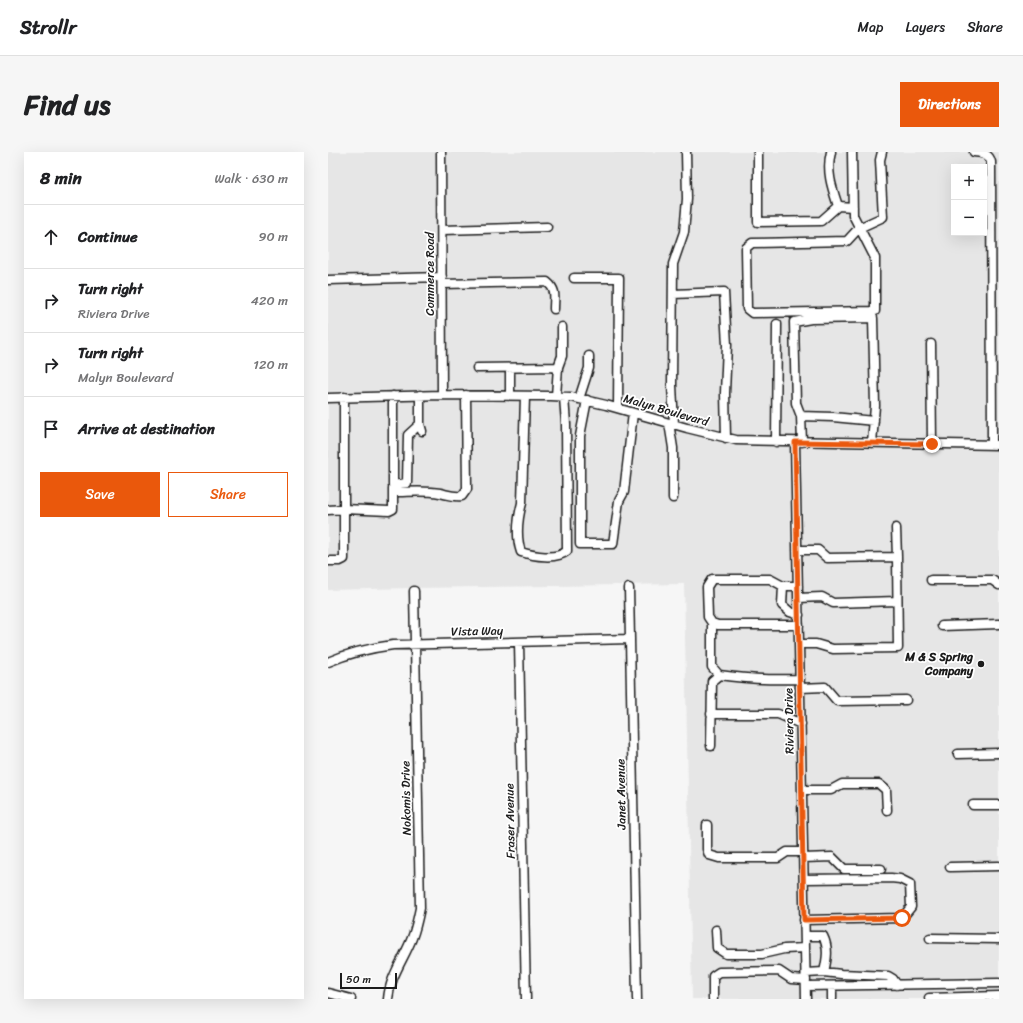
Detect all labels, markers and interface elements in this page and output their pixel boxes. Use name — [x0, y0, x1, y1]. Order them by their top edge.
text: Strollr — [20, 11, 76, 44]
text: Map — [858, 15, 883, 40]
text: Layers — [905, 15, 945, 40]
text: Share — [967, 15, 1003, 40]
text: Find us — [24, 80, 111, 129]
button: Directions — [900, 82, 999, 127]
text: 8 min — [40, 163, 82, 193]
map controls — [951, 164, 987, 236]
button: + — [951, 164, 987, 200]
text: Walk · 630 m — [214, 167, 288, 190]
button: − — [951, 200, 987, 236]
text: Continue — [78, 224, 138, 250]
text: 90 m — [258, 225, 288, 248]
icon: ahead — [40, 226, 62, 248]
street label: Commerce Road — [419, 231, 441, 316]
text: Turn right — [78, 276, 143, 302]
text: 420 m — [251, 289, 288, 312]
icon: right — [40, 290, 62, 312]
text: Riviera Drive — [78, 302, 150, 325]
text: Turn right — [78, 340, 143, 366]
text: 120 m — [253, 353, 288, 376]
icon: right — [40, 354, 62, 376]
text: Malyn Boulevard — [78, 366, 173, 389]
street label: Malyn Boulevard — [621, 387, 713, 433]
text: Arrive at destination — [78, 416, 215, 442]
icon: arrive — [40, 418, 62, 440]
route end — [923, 435, 941, 453]
button: Save — [40, 472, 160, 517]
button: Share — [168, 472, 288, 517]
street label: Vista Way — [451, 620, 504, 642]
place label: M & S Spring Company — [904, 646, 974, 682]
marker: M & S Spring Company — [976, 659, 986, 669]
street label: Riviera Drive — [777, 688, 801, 754]
street label: Janet Avenue — [609, 758, 633, 831]
street label: Nokomis Drive — [394, 761, 418, 835]
street label: Fraser Avenue — [498, 783, 522, 859]
route start — [893, 909, 911, 927]
text: 50 m — [346, 970, 371, 989]
scale bar — [340, 971, 397, 990]

